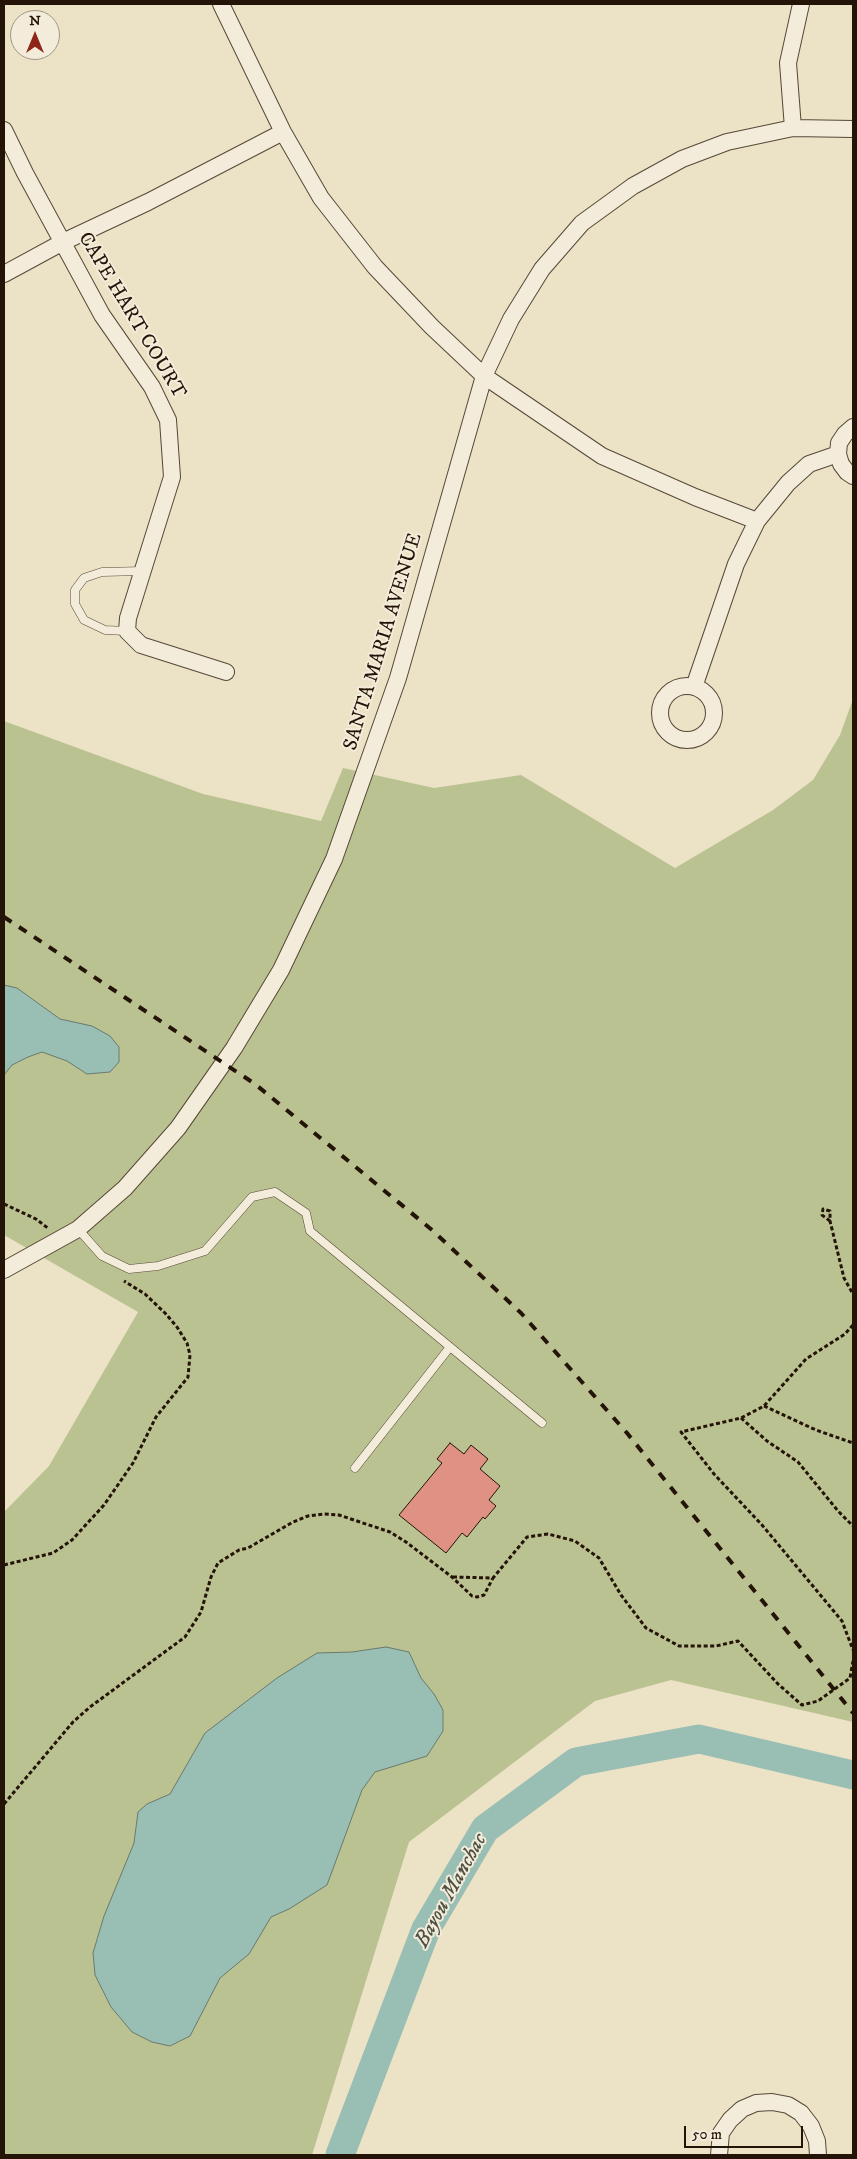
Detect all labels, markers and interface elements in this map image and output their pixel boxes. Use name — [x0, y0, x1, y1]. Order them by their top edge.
north arrow — [10, 10, 60, 60]
text: N — [29, 12, 41, 30]
street label: CAPE HART COURT — [72, 229, 190, 403]
street label: SANTA MARIA AVENUE — [340, 530, 428, 754]
water label: Bayou Manchac — [410, 1830, 494, 1952]
scale bar — [687, 2116, 806, 2148]
text: 50 m — [692, 2125, 722, 2144]

